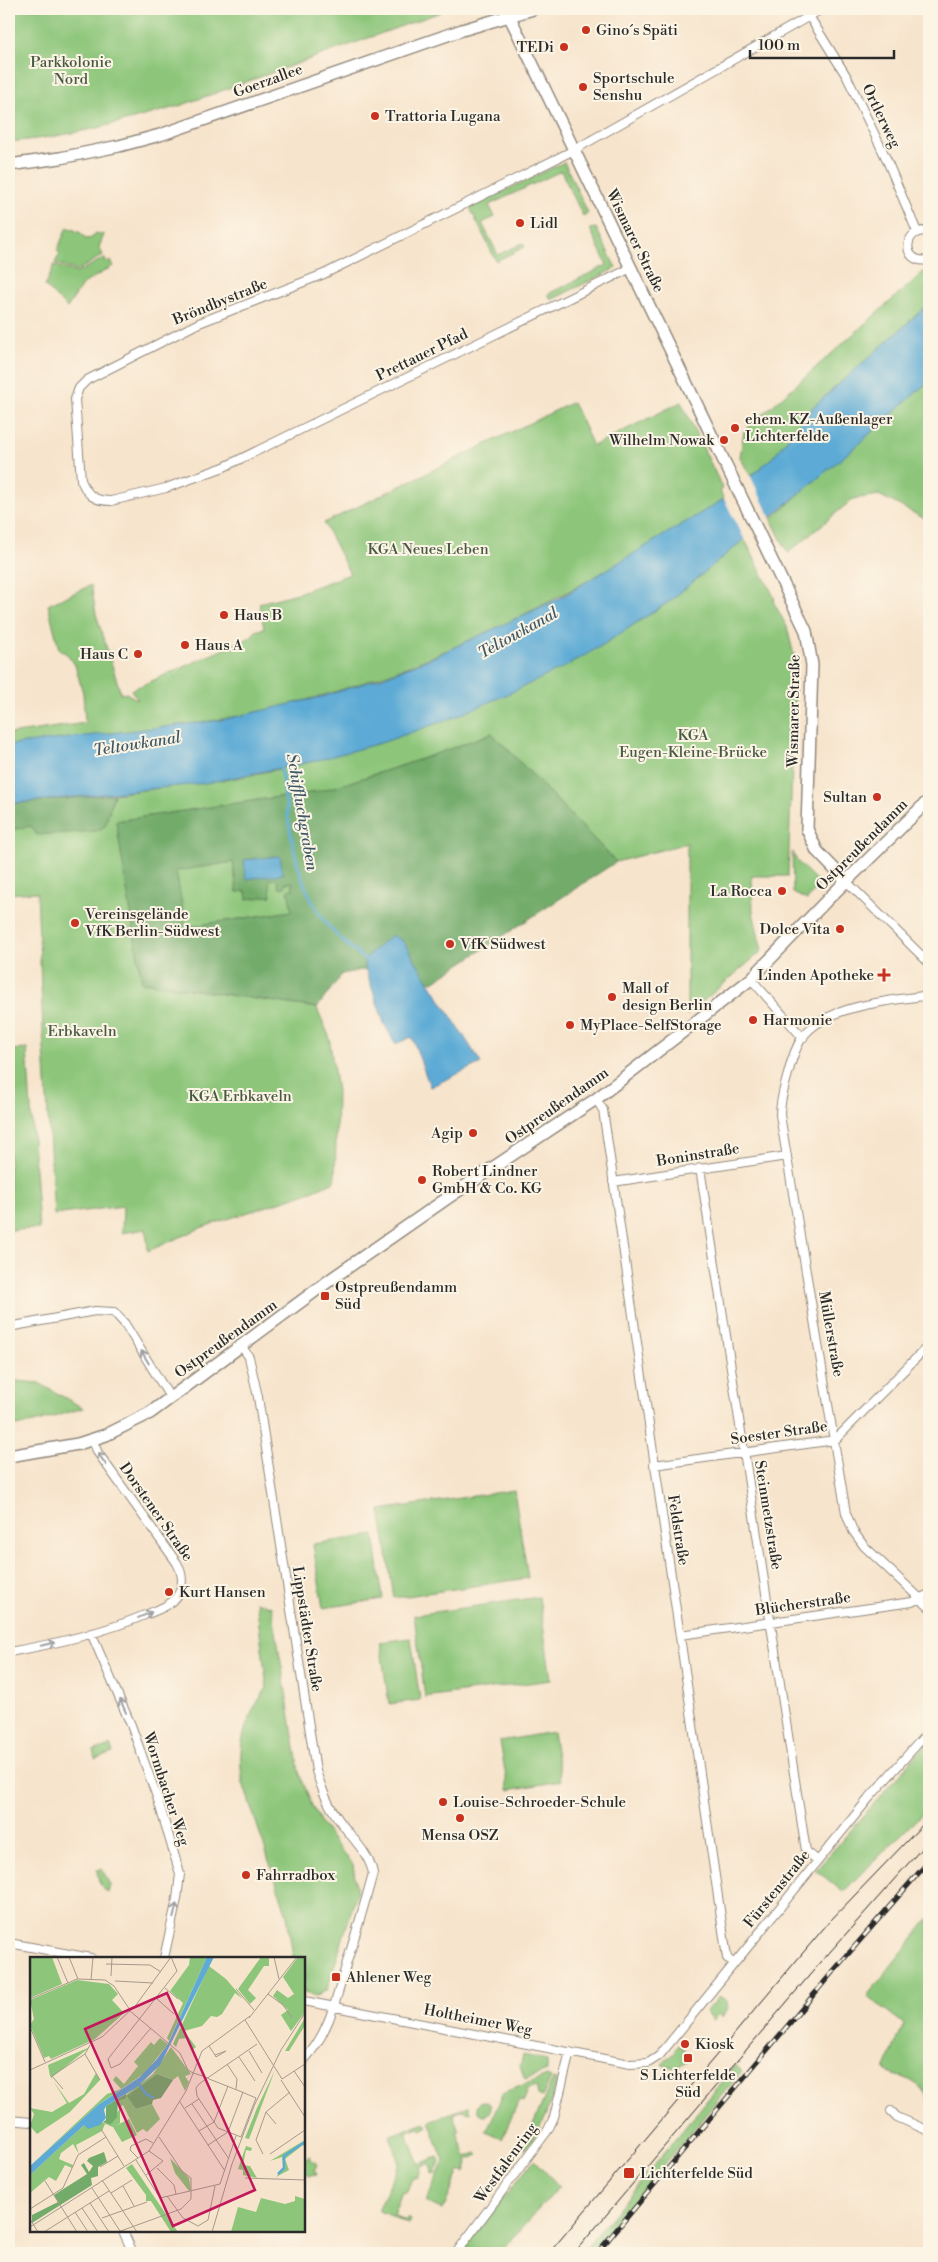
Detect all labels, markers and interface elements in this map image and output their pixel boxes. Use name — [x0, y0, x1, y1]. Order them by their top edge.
place label: Gino´s Späti — [596, 21, 678, 40]
marker: Gino´s Späti — [580, 24, 592, 36]
scale bar — [750, 28, 894, 60]
text: 100 m — [758, 36, 800, 55]
place label: TEDi — [516, 38, 554, 57]
marker: TEDi — [558, 41, 570, 53]
park label: Parkkolonie Nord — [30, 53, 112, 89]
street label: Goerzallee — [231, 60, 305, 102]
place label: Sportschule Senshu — [593, 69, 674, 105]
marker: Sportschule Senshu — [577, 81, 589, 93]
street label: Ortlerweg — [857, 81, 905, 151]
place label: Trattoria Lugana — [385, 107, 501, 126]
marker: Trattoria Lugana — [369, 110, 381, 122]
street label: Wismarer Straße — [601, 185, 668, 296]
place label: Lidl — [530, 214, 558, 233]
marker: Lidl — [514, 217, 526, 229]
street label: Bröndbystraße — [169, 274, 270, 330]
street label: Prettauer Pfad — [373, 324, 472, 385]
place label: ehem. KZ-Außenlager Lichterfelde — [745, 410, 893, 446]
marker: ehem. KZ-Außenlager Lichterfelde — [729, 422, 741, 434]
place label: Wilhelm Nowak — [608, 431, 715, 450]
marker: Wilhelm Nowak — [718, 434, 730, 446]
park label: KGA Neues Leben — [367, 540, 489, 559]
water label: Teltowkanal — [475, 603, 562, 663]
place label: Haus B — [234, 606, 282, 625]
marker: Haus B — [218, 609, 230, 621]
place label: Haus A — [195, 636, 244, 655]
marker: Haus A — [179, 639, 191, 651]
place label: Haus C — [80, 645, 128, 664]
marker: Haus C — [132, 648, 144, 660]
street label: Wismarer Straße — [784, 654, 804, 769]
park label: KGA Eugen-Kleine-Brücke — [619, 726, 767, 762]
water label: Teltowkanal — [92, 727, 183, 761]
water label: Schiffluchgraben — [282, 752, 322, 873]
place label: Sultan — [823, 788, 867, 807]
marker: Sultan — [871, 791, 883, 803]
street label: Ostpreußendamm — [812, 795, 912, 895]
place label: La Rocca — [710, 882, 772, 901]
marker: La Rocca — [776, 885, 788, 897]
place label: Vereinsgelände VfK Berlin-Südwest — [84, 905, 220, 941]
marker: Vereinsgelände VfK Berlin-Südwest — [69, 917, 81, 929]
place label: Dolce Vita — [759, 920, 830, 939]
marker: Dolce Vita — [834, 923, 846, 935]
place label: VfK Südwest — [459, 935, 547, 954]
marker: VfK Südwest — [444, 938, 456, 950]
place label: Linden Apotheke — [757, 966, 874, 985]
marker: Linden Apotheke — [878, 969, 890, 981]
place label: Mall of design Berlin — [622, 979, 712, 1015]
marker: Mall of design Berlin — [606, 991, 618, 1003]
place label: Harmonie — [763, 1011, 832, 1030]
marker: Harmonie — [747, 1014, 759, 1026]
place label: MyPlace-SelfStorage — [580, 1016, 722, 1035]
marker: MyPlace-SelfStorage — [564, 1019, 576, 1031]
park label: Erbkaveln — [47, 1022, 117, 1041]
street label: Ostpreußendamm — [501, 1063, 613, 1149]
park label: KGA Erbkaveln — [188, 1087, 292, 1106]
place label: Agip — [430, 1124, 463, 1143]
marker: Agip — [467, 1127, 479, 1139]
street label: Boninstraße — [654, 1139, 741, 1171]
place label: Robert Lindner GmbH & Co. KG — [432, 1162, 542, 1198]
marker: Robert Lindner GmbH & Co. KG — [416, 1174, 428, 1186]
place label: Ostpreußendamm Süd — [335, 1278, 457, 1314]
marker: Ostpreußendamm Süd — [319, 1290, 331, 1302]
street label: Müllerstraße — [814, 1290, 848, 1378]
street label: Ostpreußendamm — [171, 1295, 281, 1383]
one-way arrow — [140, 1350, 151, 1364]
street label: Soester Straße — [729, 1417, 829, 1449]
one-way arrow — [97, 1452, 107, 1466]
street label: Dorstener Straße — [115, 1459, 197, 1565]
street label: Steinmetzstraße — [750, 1459, 786, 1571]
street label: Feldstraße — [663, 1493, 693, 1567]
street label: Lippstädter Straße — [288, 1565, 326, 1693]
place label: Kurt Hansen — [179, 1583, 266, 1602]
marker: Kurt Hansen — [163, 1586, 175, 1598]
street label: Blücherstraße — [753, 1588, 852, 1620]
one-way arrow — [137, 1609, 152, 1619]
one-way arrow — [39, 1639, 55, 1648]
one-way arrow — [117, 1699, 127, 1714]
street label: Wormbacher Weg — [138, 1729, 193, 1849]
place label: Louise-Schroeder-Schule — [453, 1793, 626, 1812]
marker: Louise-Schroeder-Schule — [437, 1796, 449, 1808]
marker: Mensa OSZ — [454, 1812, 466, 1824]
place label: Mensa OSZ — [421, 1826, 499, 1845]
street label: Fürstenstraße — [740, 1846, 814, 1932]
place label: Fahrradbox — [256, 1866, 335, 1885]
marker: Fahrradbox — [240, 1869, 252, 1881]
one-way arrow — [171, 1903, 180, 1919]
inset map — [30, 1957, 305, 2232]
place label: Ahlener Weg — [345, 1968, 432, 1987]
marker: Ahlener Weg — [330, 1971, 342, 1983]
street label: Holtheimer Weg — [422, 2000, 534, 2040]
place label: Kiosk — [695, 2035, 735, 2054]
marker: Kiosk — [679, 2038, 691, 2050]
marker: S Lichterfelde Süd — [682, 2052, 694, 2064]
place label: S Lichterfelde Süd — [640, 2066, 736, 2102]
street label: Westfalenring — [470, 2119, 542, 2208]
place label: Lichterfelde Süd — [640, 2164, 753, 2183]
marker: Lichterfelde Süd — [622, 2166, 636, 2180]

